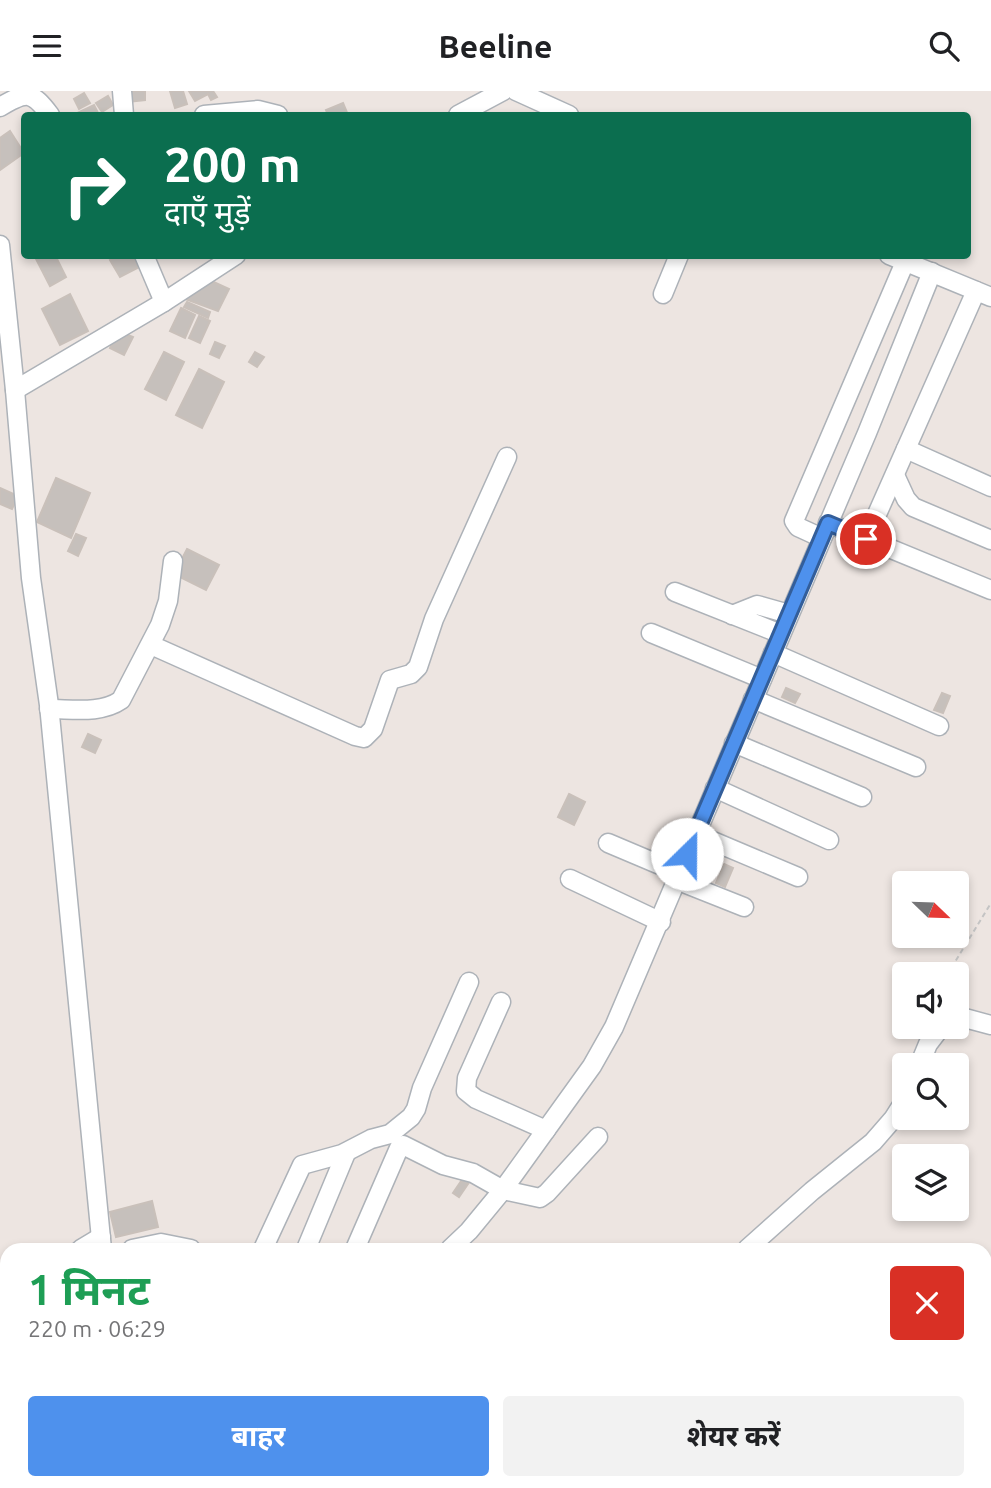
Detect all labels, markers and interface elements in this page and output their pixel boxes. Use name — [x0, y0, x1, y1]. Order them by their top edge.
icon: menu — [28, 27, 66, 65]
icon: search — [925, 27, 963, 65]
text: Beeline — [439, 28, 552, 64]
text: 200 m — [164, 136, 301, 191]
icon: right — [49, 140, 140, 231]
text: दाएँ मुड़ें — [164, 194, 251, 230]
pin — [836, 509, 896, 569]
icon: arrive — [847, 520, 885, 558]
position arrow — [650, 817, 724, 891]
north arrow — [892, 871, 970, 949]
map controls — [892, 871, 969, 1221]
button: sound — [892, 962, 969, 1039]
button: search — [892, 1053, 969, 1130]
button: layers — [892, 1144, 969, 1221]
text: 1 मिनट — [28, 1266, 150, 1313]
button: close — [890, 1266, 964, 1340]
text: 220 m · 06:29 — [28, 1316, 166, 1341]
button: बाहर — [28, 1396, 489, 1476]
button: शेयर करें — [503, 1396, 964, 1476]

